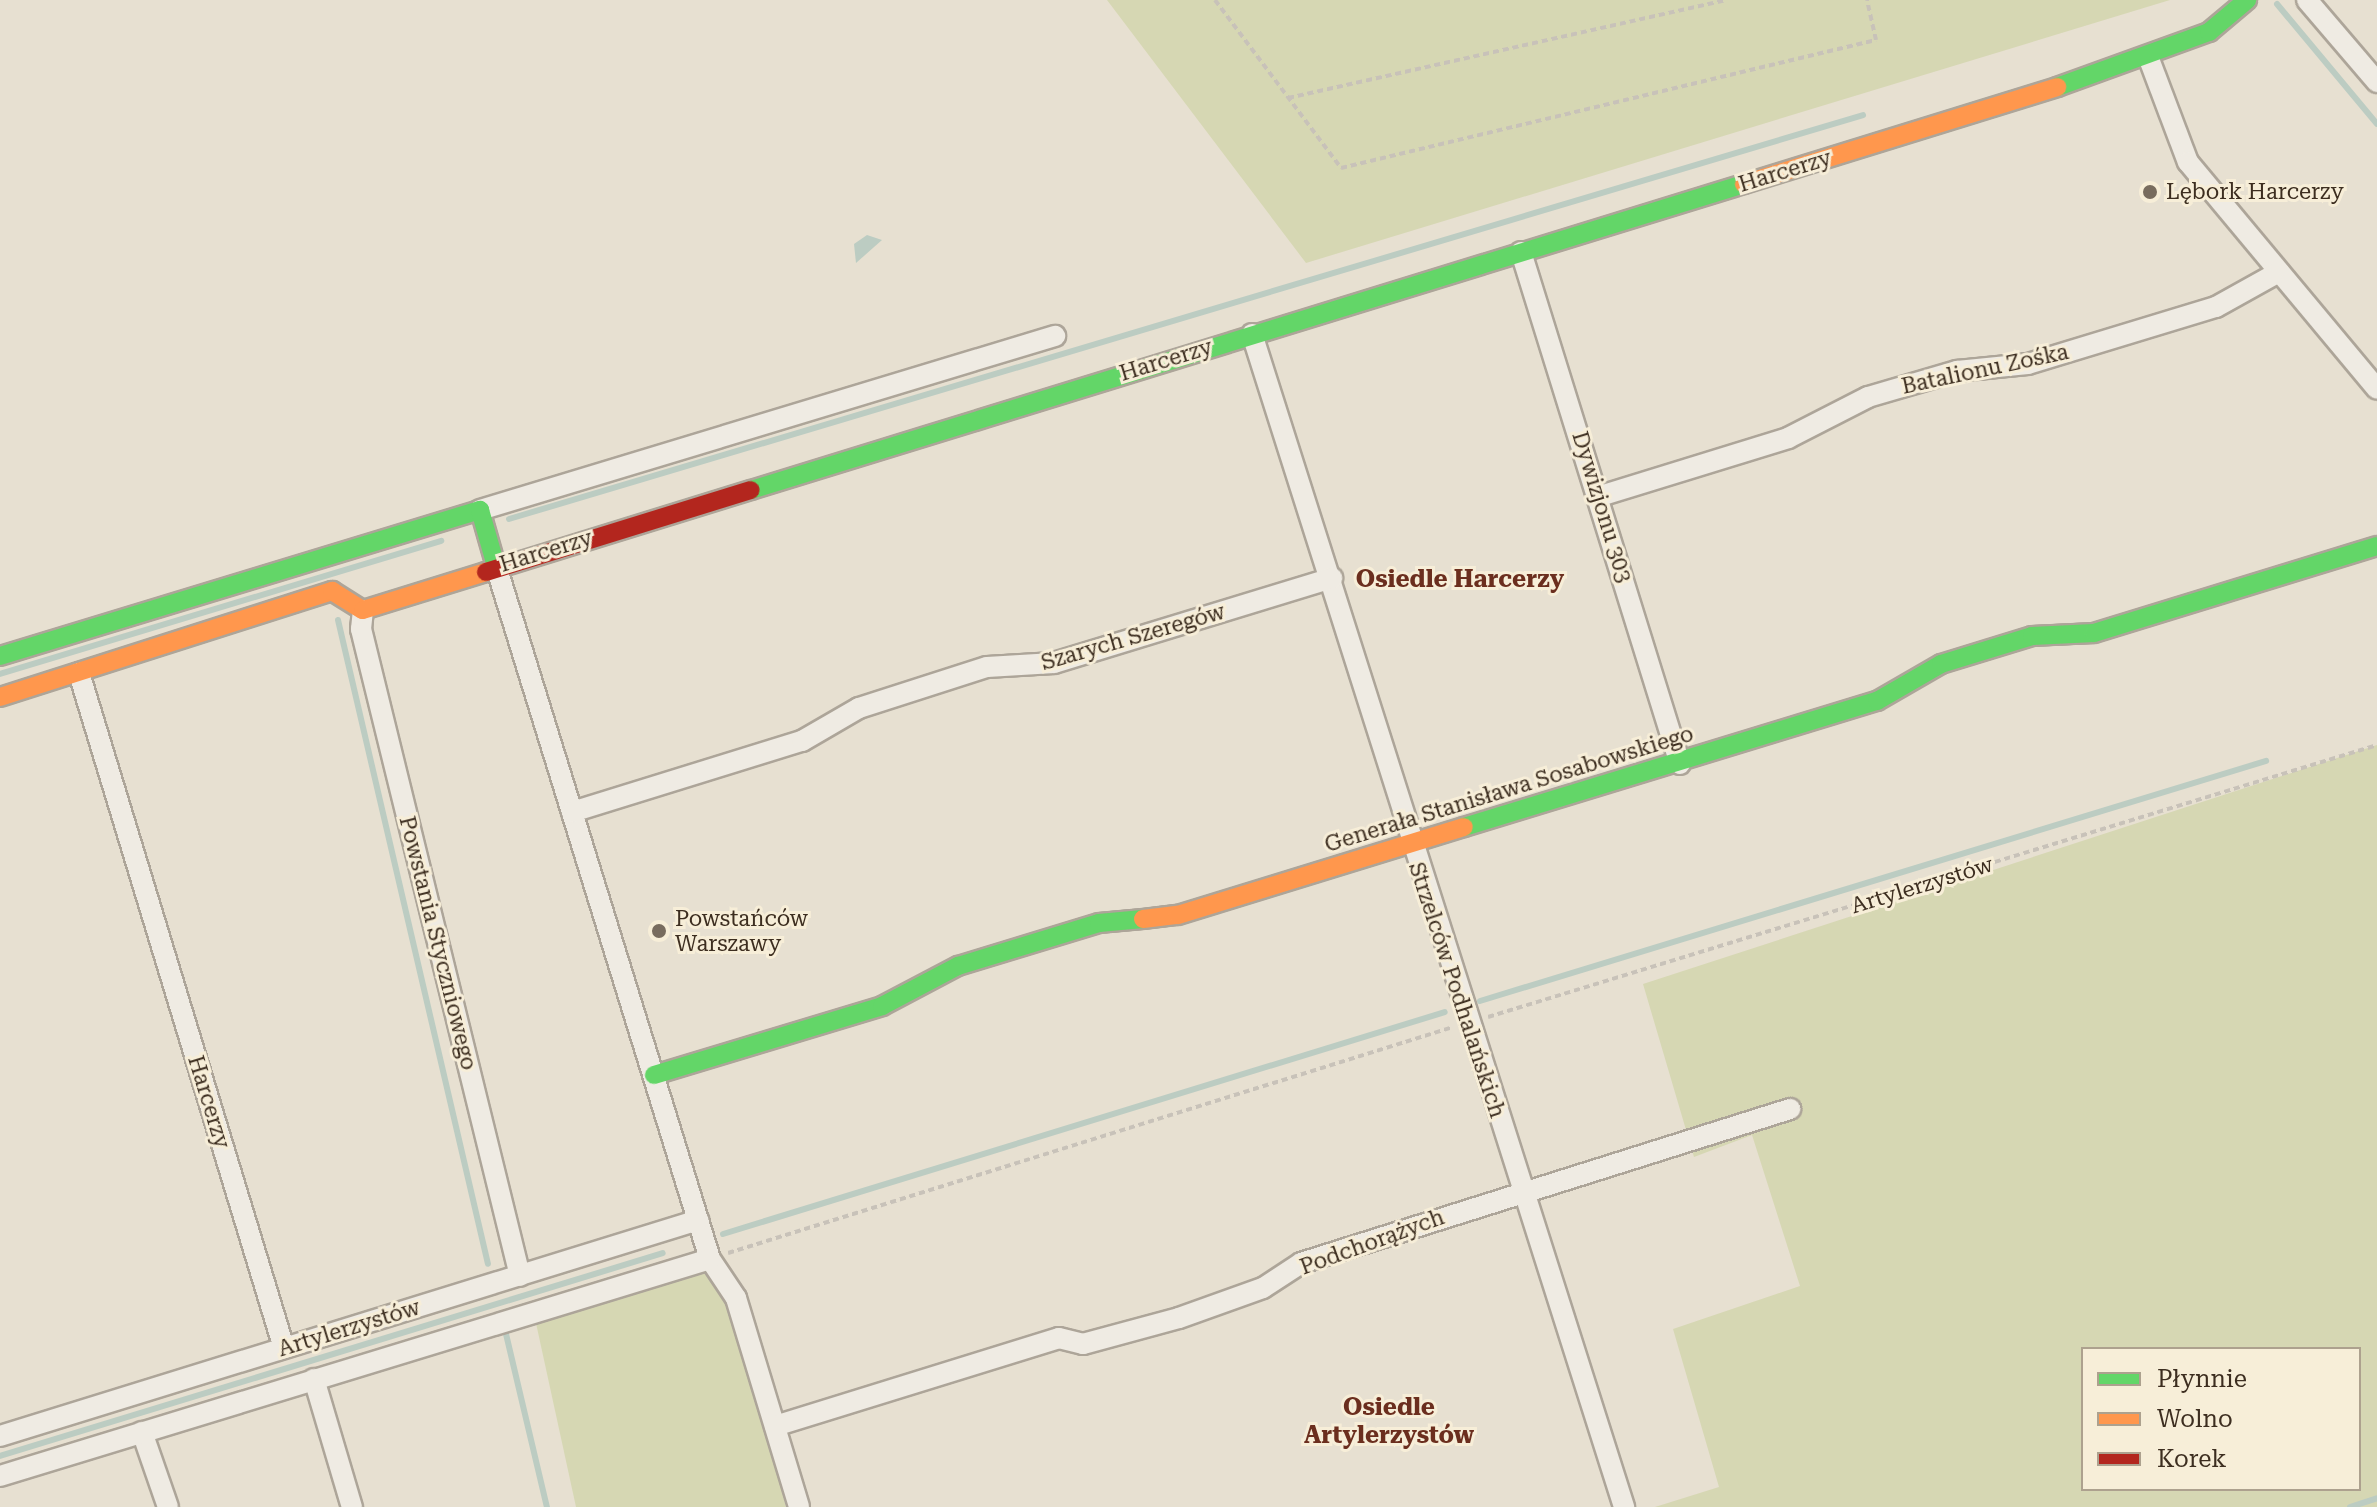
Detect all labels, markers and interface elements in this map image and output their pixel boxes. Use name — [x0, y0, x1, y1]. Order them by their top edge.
street label: Harcerzy — [1735, 144, 1835, 198]
place label: Lębork Harcerzy — [2166, 179, 2344, 205]
marker: Lębork Harcerzy — [2141, 183, 2159, 201]
street label: Harcerzy — [1116, 333, 1216, 387]
street label: Batalionu Zośka — [1899, 338, 2071, 400]
street label: Dywizjonu 303 — [1566, 428, 1638, 586]
street label: Harcerzy — [496, 524, 596, 578]
district label: Osiedle Harcerzy — [1356, 566, 1564, 594]
street label: Szarych Szeregów — [1038, 598, 1228, 676]
street label: Generała Stanisława Sosabowskiego — [1321, 720, 1697, 858]
street label: Powstania Styczniowego — [394, 813, 482, 1073]
street label: Artylerzystów — [1848, 851, 1996, 919]
street label: Strzelców Podhalańskich — [1403, 859, 1511, 1121]
place label: Powstańców Warszawy — [675, 905, 808, 956]
marker: Powstańców Warszawy — [650, 922, 668, 940]
street label: Harcerzy — [182, 1052, 236, 1152]
street label: Podchorążych — [1296, 1204, 1448, 1280]
street label: Artylerzystów — [275, 1294, 423, 1362]
legend — [2081, 1347, 2361, 1491]
text: Płynnie — [2157, 1365, 2247, 1393]
district label: Osiedle Artylerzystów — [1304, 1394, 1474, 1450]
text: Wolno — [2157, 1405, 2233, 1433]
text: Korek — [2157, 1445, 2227, 1473]

